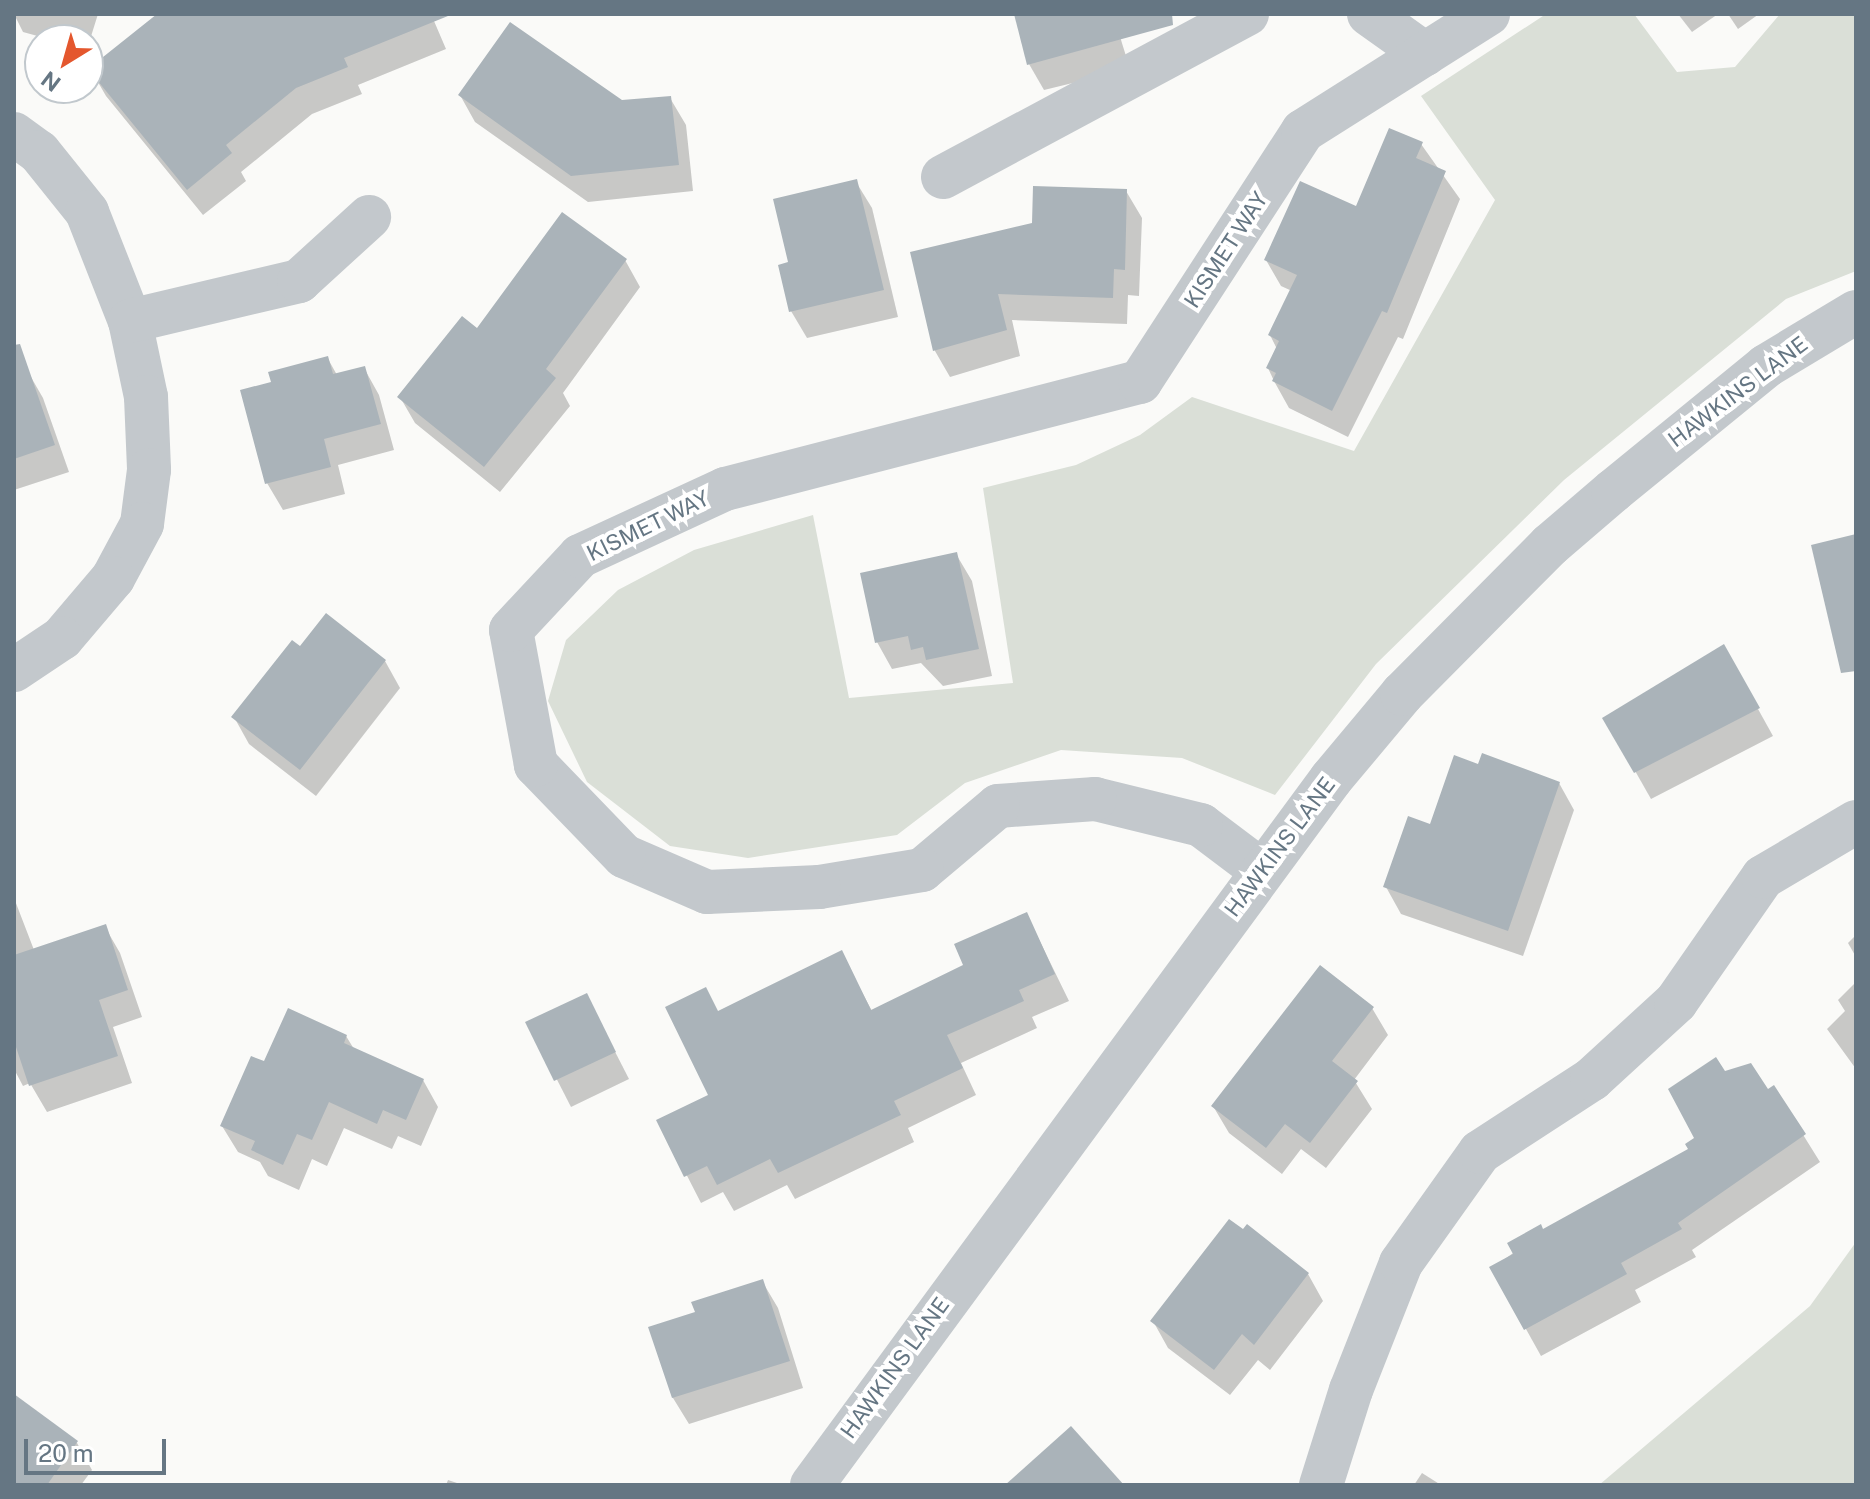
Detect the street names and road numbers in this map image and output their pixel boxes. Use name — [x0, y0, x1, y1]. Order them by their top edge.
street label: KISMET WAY — [1179, 187, 1273, 313]
street label: HAWKINS LANE — [1663, 331, 1813, 453]
street label: KISMET WAY — [582, 485, 714, 567]
street label: HAWKINS LANE — [1219, 772, 1341, 922]
street label: HAWKINS LANE — [835, 1292, 955, 1444]

